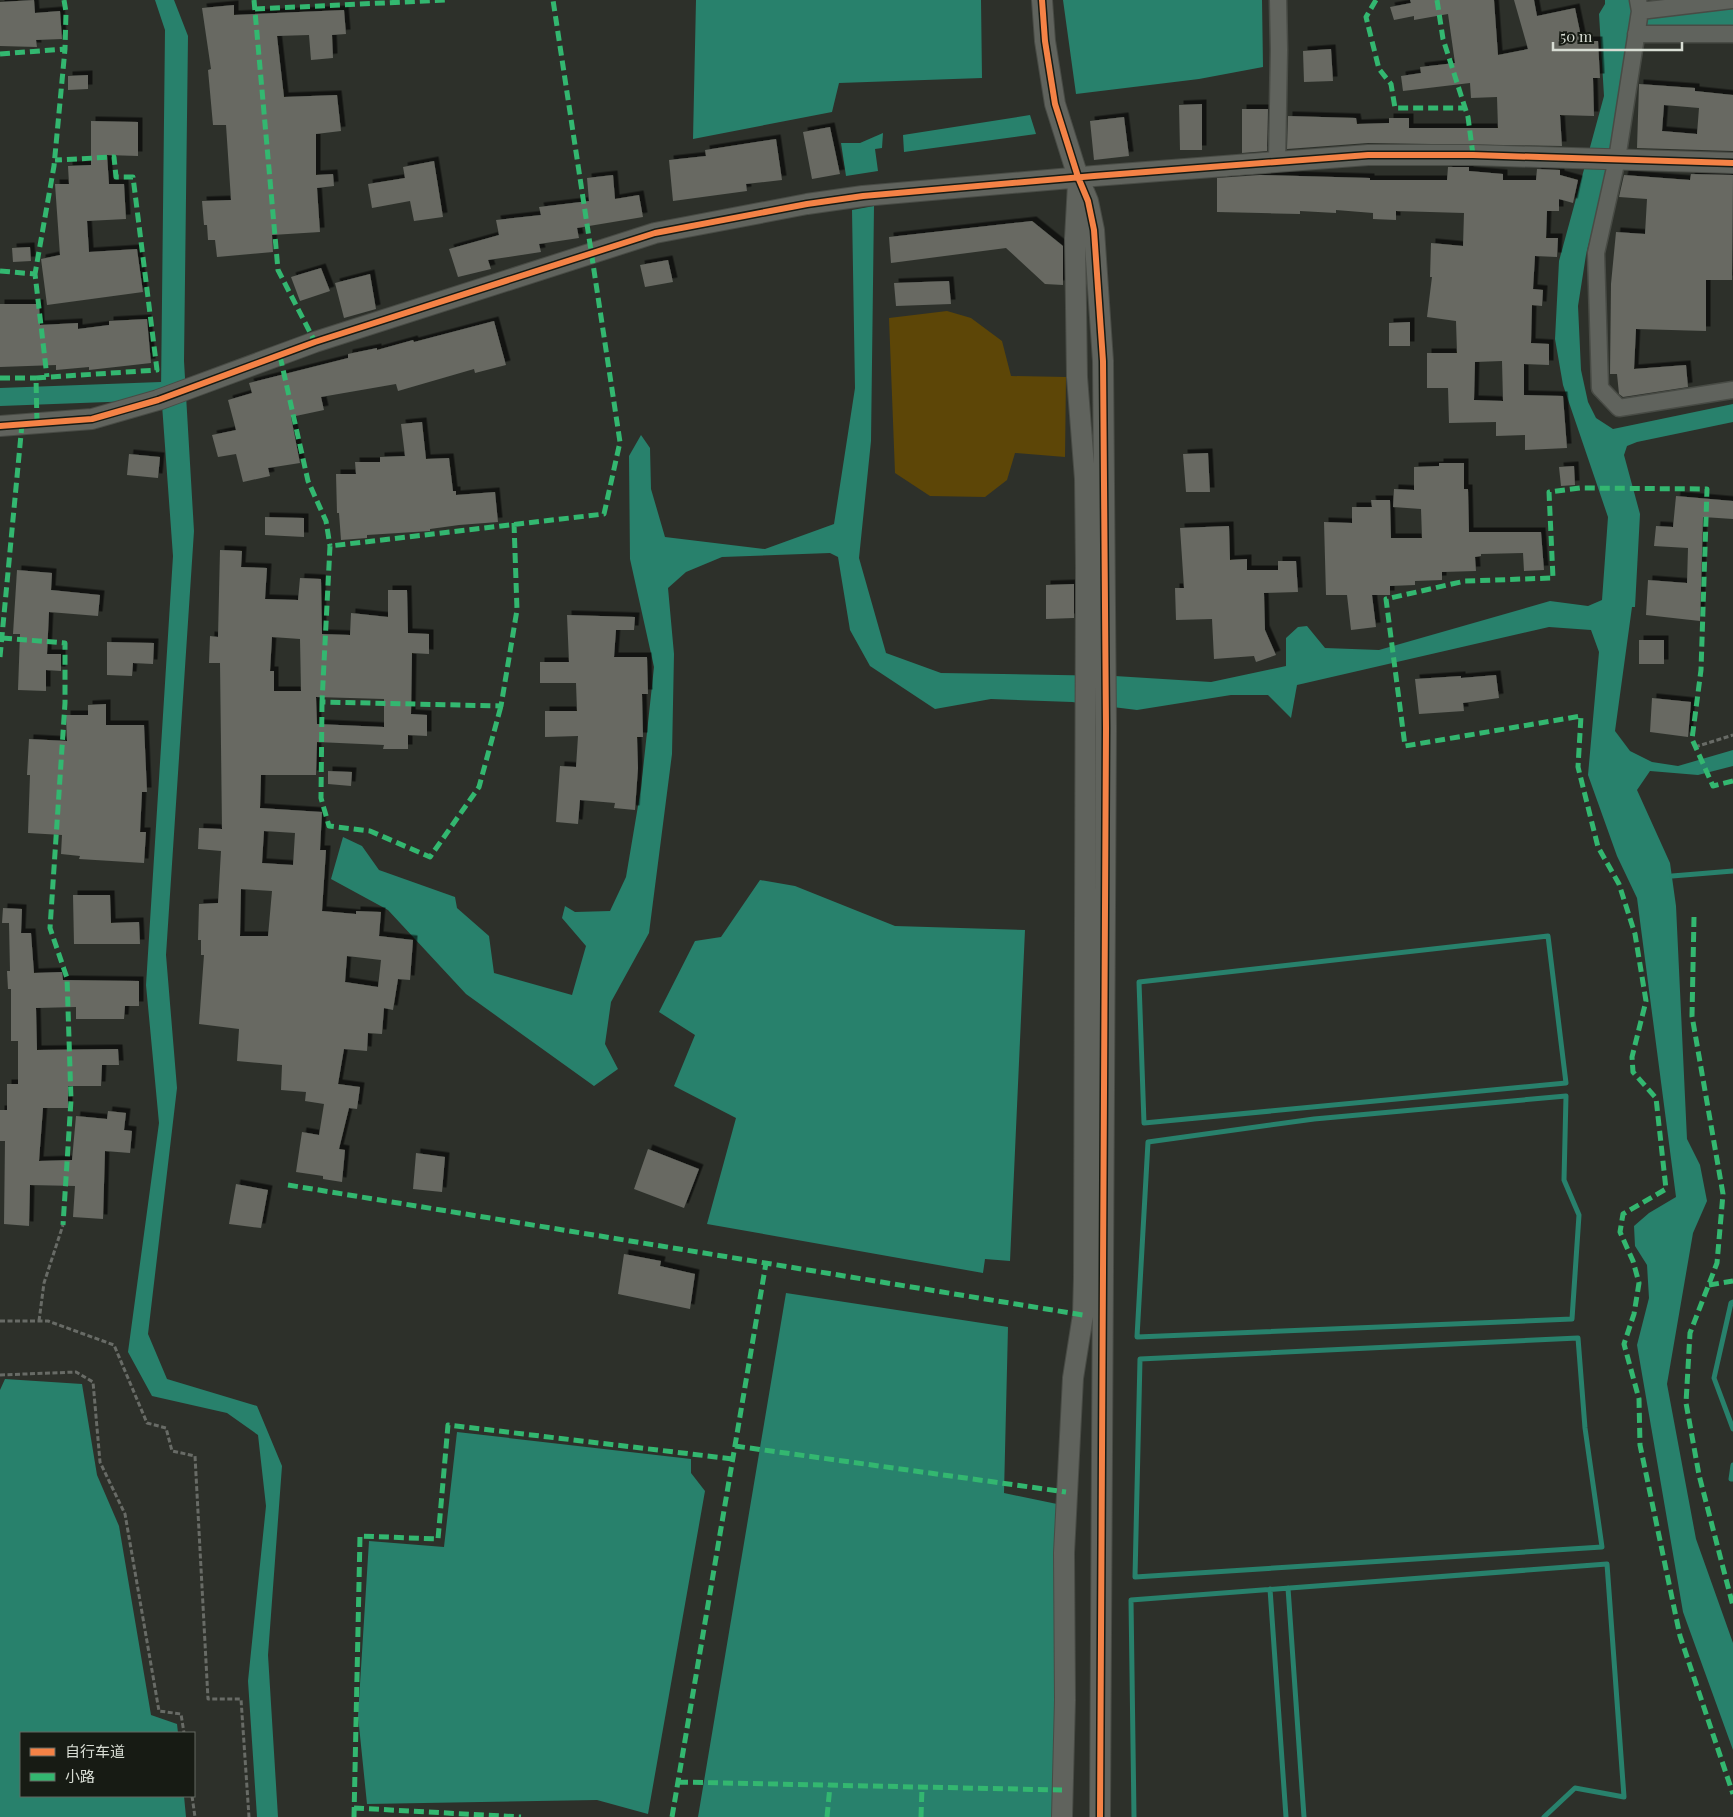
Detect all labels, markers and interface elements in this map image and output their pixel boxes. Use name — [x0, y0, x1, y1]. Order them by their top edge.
scale bar — [1553, 20, 1682, 52]
text: 50 m — [1560, 26, 1593, 46]
legend — [20, 1732, 195, 1797]
text: 自行车道 — [65, 1741, 125, 1761]
text: 小路 — [65, 1766, 95, 1786]

